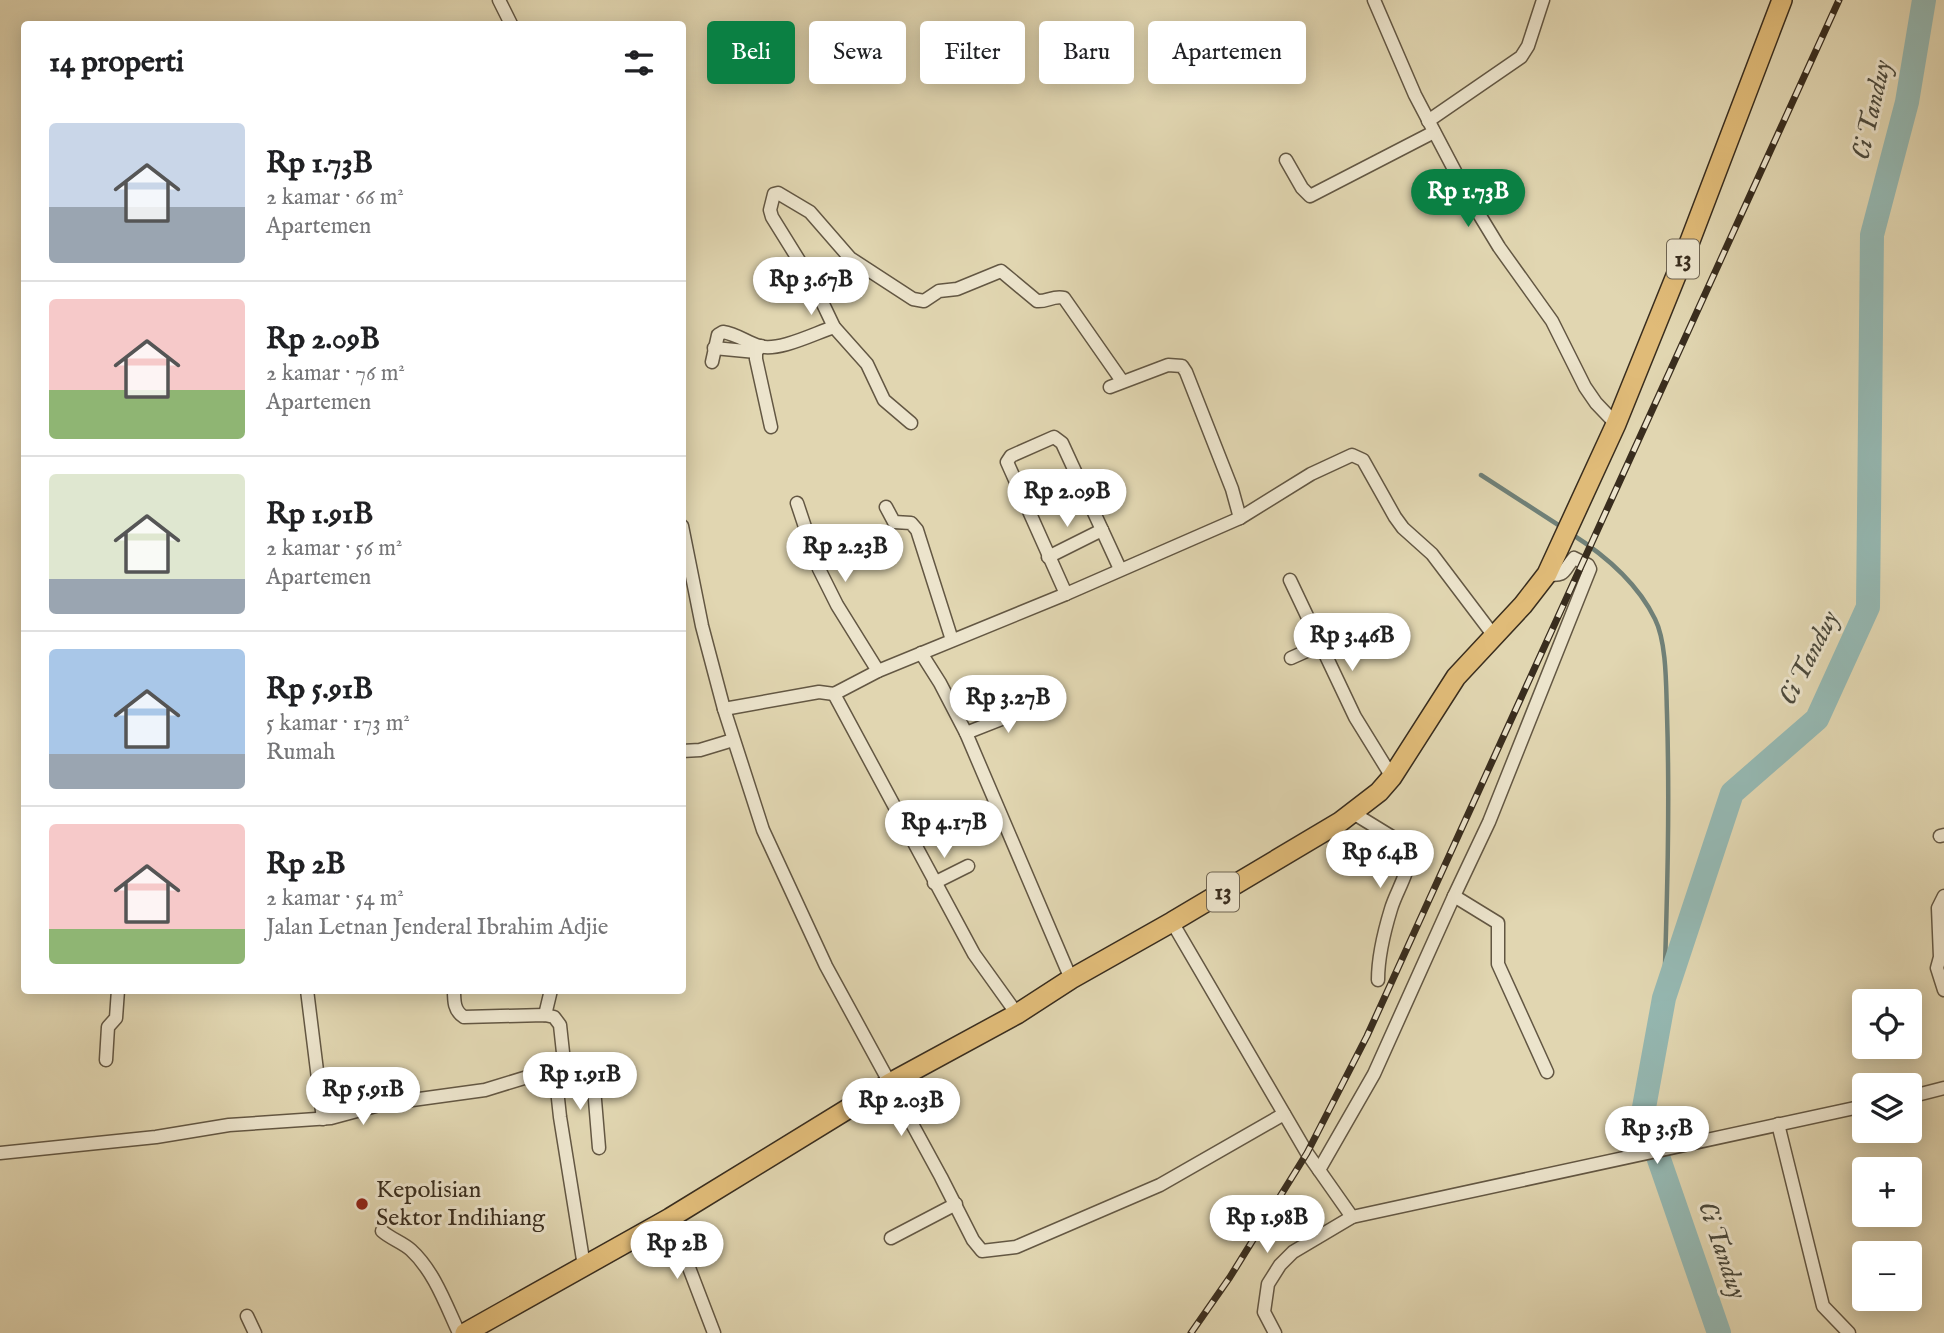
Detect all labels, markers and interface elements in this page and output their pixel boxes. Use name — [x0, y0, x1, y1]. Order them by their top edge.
chip: Beli — [707, 21, 795, 84]
chip: Sewa — [809, 21, 906, 84]
chip: Filter — [920, 21, 1025, 84]
chip: Baru — [1039, 21, 1134, 84]
chip: Apartemen — [1148, 21, 1306, 84]
text: 14 properti — [49, 44, 184, 82]
icon: filters — [620, 44, 658, 82]
water label: Ci Tanduy — [1845, 57, 1899, 163]
text: Rp 1.73B — [266, 145, 373, 183]
icon: home — [105, 151, 189, 235]
pin: Rp 1.73B — [1396, 170, 1540, 229]
text: Rp 1.73B — [1427, 177, 1509, 206]
text: 2 kamar · 66 m² — [266, 183, 404, 212]
text: Apartemen — [266, 212, 371, 241]
road number: 13 — [1667, 240, 1699, 278]
pin: Rp 3.67B — [739, 258, 883, 317]
text: Rp 3.67B — [769, 265, 853, 294]
text: Rp 2.09B — [266, 321, 380, 359]
icon: home — [105, 327, 189, 411]
text: 2 kamar · 76 m² — [266, 359, 405, 388]
text: Apartemen — [266, 388, 371, 417]
pin: Rp 2.09B — [995, 470, 1139, 529]
text: Rp 2.09B — [1023, 477, 1111, 506]
text: Rp 1.91B — [266, 496, 373, 534]
icon: home — [105, 502, 189, 586]
pin: Rp 2.23B — [773, 524, 917, 584]
text: Rp 2.23B — [802, 532, 888, 561]
text: 2 kamar · 56 m² — [266, 534, 403, 563]
text: Apartemen — [266, 563, 371, 592]
water label: Ci Tanduy — [1771, 605, 1847, 711]
pin: Rp 3.46B — [1280, 614, 1424, 673]
text: Rp 3.46B — [1310, 621, 1394, 650]
text: Rp 5.91B — [266, 671, 373, 709]
pin: Rp 3.27B — [936, 676, 1080, 735]
icon: home — [105, 677, 189, 761]
text: Rp 3.27B — [966, 683, 1050, 712]
text: 5 kamar · 173 m² — [266, 709, 410, 738]
text: Rumah — [266, 738, 335, 767]
pin: Rp 4.17B — [872, 800, 1016, 860]
text: Rp 4.17B — [901, 808, 987, 837]
pin: Rp 6.4B — [1315, 830, 1445, 890]
text: Rp 6.4B — [1342, 838, 1418, 867]
text: Rp 2B — [266, 846, 345, 884]
icon: home — [105, 852, 189, 936]
road number: 13 — [1207, 872, 1239, 912]
text: 2 kamar · 54 m² — [266, 884, 404, 913]
text: Jalan Letnan Jenderal Ibrahim Adjie — [266, 913, 608, 942]
map controls — [1852, 989, 1922, 1311]
button: locate — [1852, 989, 1922, 1059]
pin: Rp 1.91B — [508, 1052, 652, 1112]
text: Rp 1.91B — [539, 1060, 621, 1089]
pin: Rp 5.91B — [291, 1068, 435, 1127]
button: layers — [1852, 1073, 1922, 1143]
text: Rp 5.91B — [322, 1075, 404, 1104]
pin: Rp 2.03B — [829, 1078, 973, 1138]
text: Rp 2.03B — [858, 1086, 944, 1115]
pin: Rp 3.5B — [1592, 1106, 1722, 1166]
text: Rp 3.5B — [1621, 1114, 1693, 1143]
button: + — [1852, 1157, 1922, 1227]
place label: Kepolisian Sektor Indihiang — [376, 1175, 546, 1234]
marker: Kepolisian Sektor Indihiang — [354, 1196, 370, 1212]
pin: Rp 1.98B — [1195, 1196, 1339, 1255]
water label: Ci Tanduy — [1690, 1197, 1754, 1303]
text: Rp 1.98B — [1226, 1203, 1308, 1232]
pin: Rp 2B — [628, 1222, 726, 1281]
text: Rp 2B — [647, 1229, 707, 1258]
button: − — [1852, 1241, 1922, 1311]

